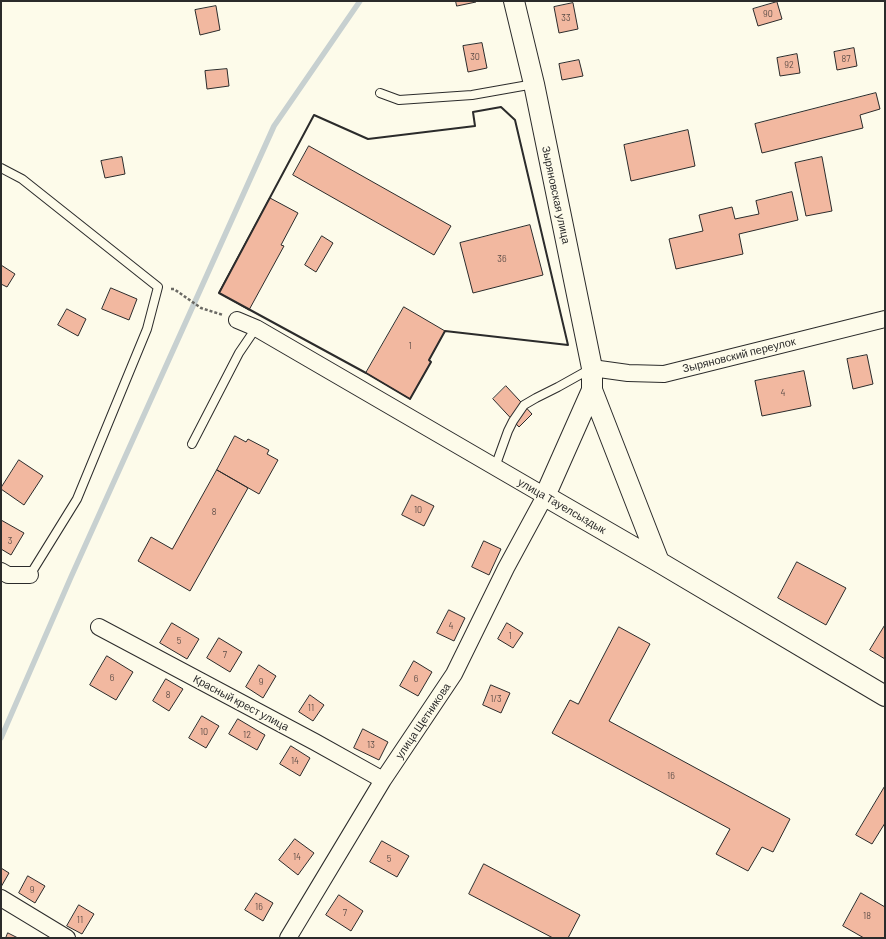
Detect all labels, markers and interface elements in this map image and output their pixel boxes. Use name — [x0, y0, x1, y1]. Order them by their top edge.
house number: 90 — [763, 9, 773, 19]
house number: 33 — [561, 13, 571, 23]
house number: 30 — [470, 52, 480, 62]
house number: 87 — [842, 54, 850, 64]
house number: 92 — [784, 60, 794, 70]
street label: Зыряновская улица — [539, 145, 573, 245]
house number: 36 — [497, 254, 507, 264]
street label: Зыряновский переулок — [681, 335, 797, 375]
house number: 1 — [408, 341, 412, 351]
house number: 4 — [781, 388, 785, 398]
street label: улица Тауелсыздык — [516, 475, 608, 537]
house number: 10 — [414, 505, 422, 515]
house number: 8 — [212, 507, 216, 517]
house number: 3 — [8, 536, 12, 546]
house number: 4 — [449, 621, 453, 631]
house number: 1 — [508, 631, 512, 641]
house number: 5 — [177, 636, 181, 646]
house number: 7 — [223, 650, 227, 660]
street label: Красный крест улица — [191, 672, 291, 734]
house number: 6 — [110, 673, 114, 683]
house number: 6 — [414, 674, 418, 684]
house number: 9 — [259, 677, 263, 687]
street label: улица Щетникова — [393, 681, 453, 761]
house number: 8 — [166, 690, 170, 700]
house number: 1/3 — [490, 694, 502, 704]
house number: 11 — [308, 703, 314, 713]
house number: 10 — [200, 727, 208, 737]
house number: 12 — [243, 730, 251, 740]
house number: 13 — [367, 740, 375, 750]
house number: 14 — [291, 756, 299, 766]
house number: 16 — [667, 771, 675, 781]
house number: 14 — [293, 852, 301, 862]
house number: 5 — [387, 854, 391, 864]
house number: 9 — [30, 885, 34, 895]
house number: 16 — [255, 902, 263, 912]
house number: 7 — [343, 908, 347, 918]
house number: 18 — [863, 911, 871, 921]
house number: 11 — [77, 915, 83, 925]

